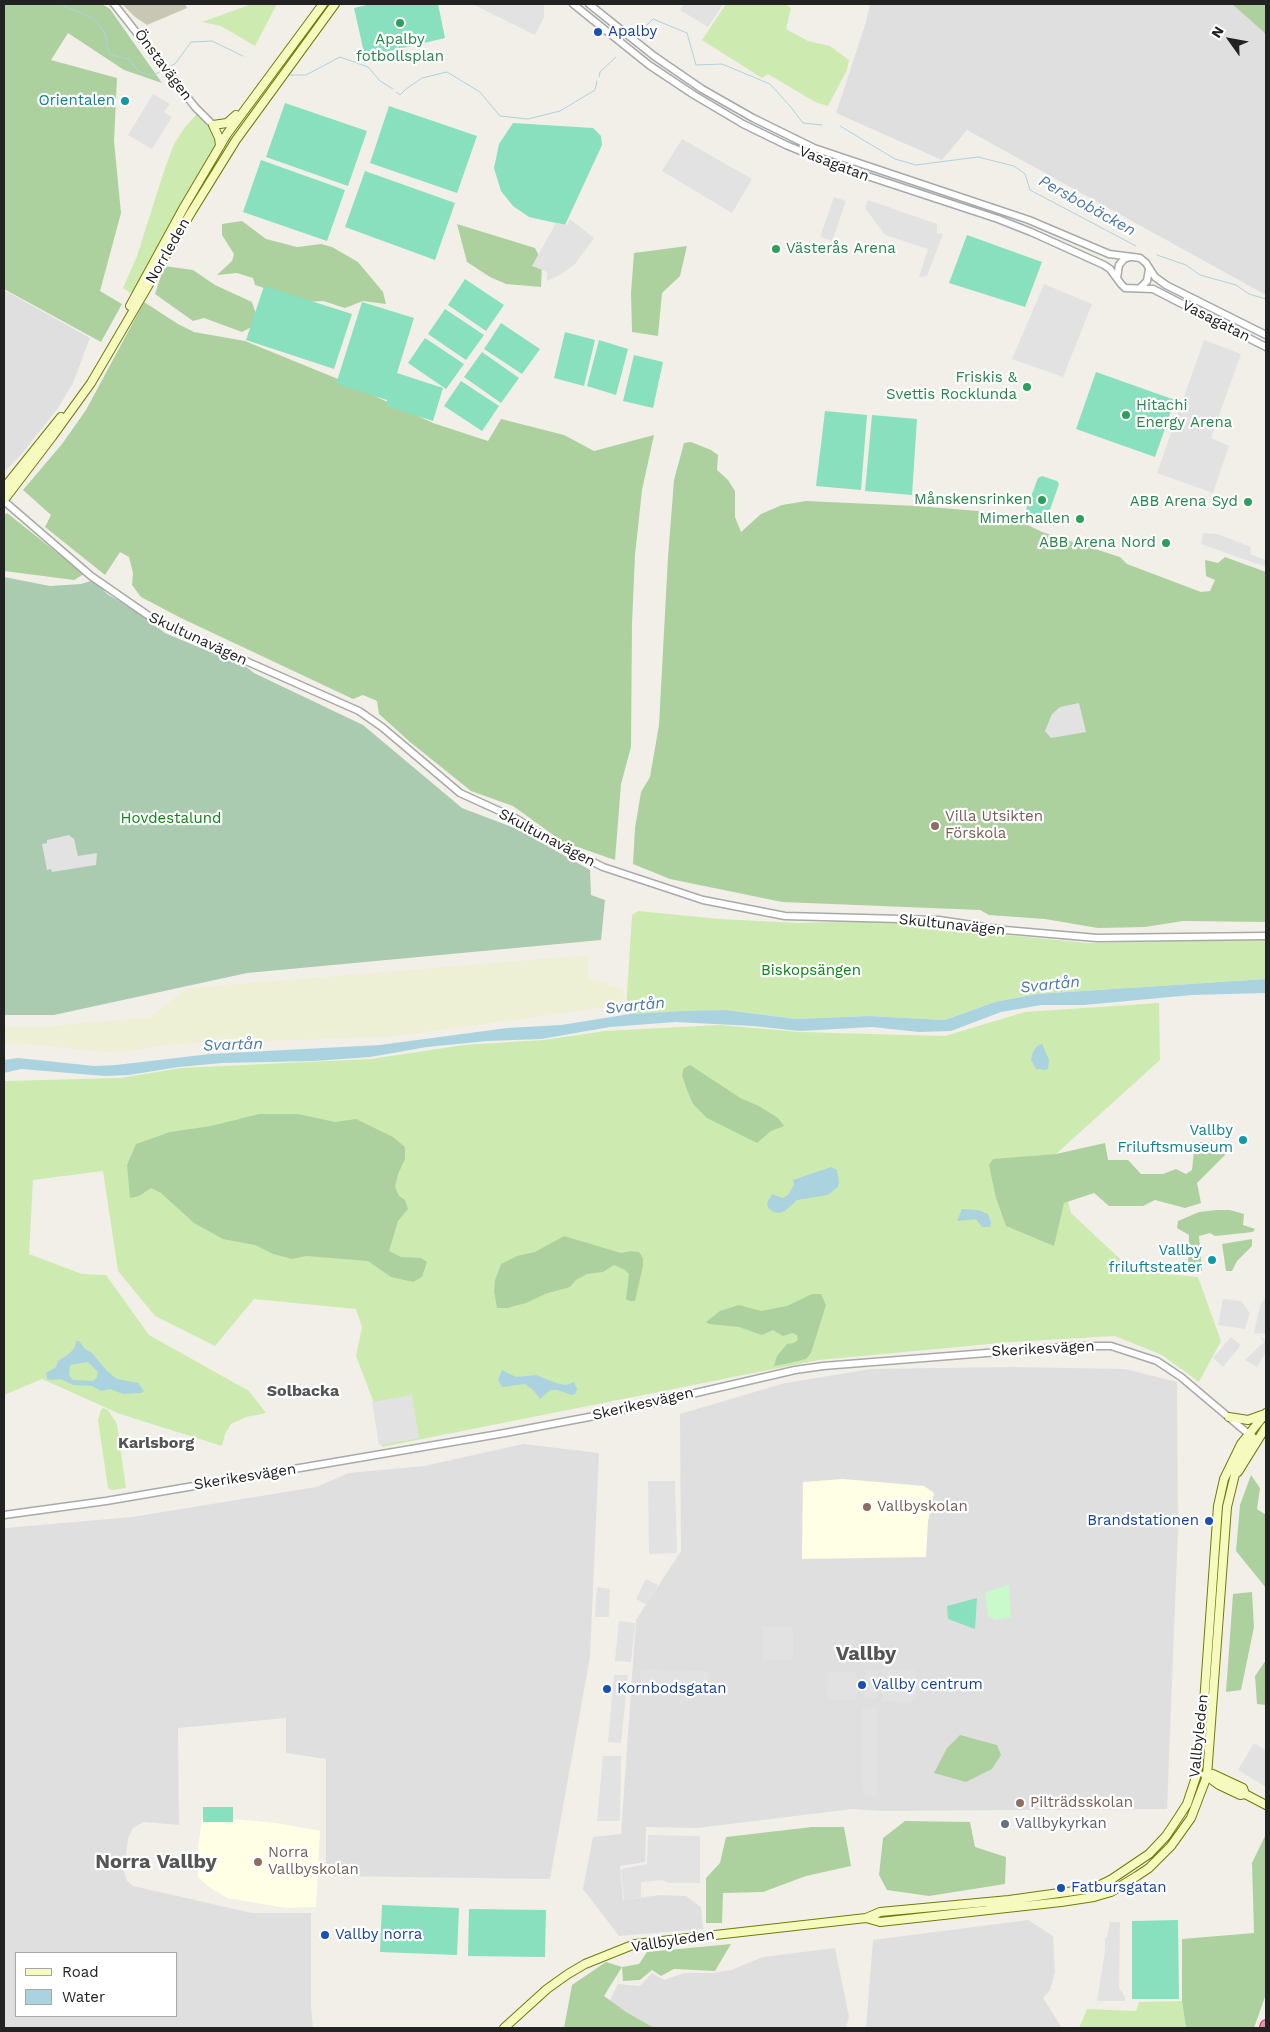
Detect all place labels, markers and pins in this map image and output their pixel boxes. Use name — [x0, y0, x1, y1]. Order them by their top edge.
marker: Apalby fotbollsplan — [394, 17, 406, 29]
place label: Apalby — [608, 23, 657, 41]
marker: Apalby — [592, 26, 604, 38]
place label: Apalby fotbollsplan — [356, 31, 444, 66]
place label: Orientalen — [39, 92, 115, 110]
marker: Orientalen — [119, 95, 131, 107]
place label: Västerås Arena — [786, 240, 896, 258]
marker: Västerås Arena — [770, 243, 782, 255]
place label: Friskis & Svettis Rocklunda — [886, 369, 1017, 404]
marker: Friskis & Svettis Rocklunda — [1021, 381, 1033, 393]
place label: Hitachi Energy Arena — [1136, 397, 1232, 432]
marker: Hitachi Energy Arena — [1120, 409, 1132, 421]
place label: Månskensrinken — [914, 491, 1032, 509]
place label: ABB Arena Syd — [1130, 493, 1238, 511]
marker: Månskensrinken — [1036, 494, 1048, 506]
marker: ABB Arena Syd — [1242, 496, 1254, 508]
place label: Mimerhallen — [979, 510, 1070, 528]
marker: Mimerhallen — [1074, 513, 1086, 525]
place label: ABB Arena Nord — [1039, 534, 1156, 552]
marker: ABB Arena Nord — [1160, 537, 1172, 549]
place label: Villa Utsikten Förskola — [945, 808, 1043, 843]
marker: Villa Utsikten Förskola — [929, 820, 941, 832]
place label: Vallby Friluftsmuseum — [1118, 1122, 1233, 1157]
marker: Vallby Friluftsmuseum — [1237, 1134, 1249, 1146]
place label: Vallby friluftsteater — [1109, 1242, 1202, 1277]
marker: Vallby friluftsteater — [1206, 1254, 1218, 1266]
place label: Vallbyskolan — [877, 1498, 968, 1516]
marker: Vallbyskolan — [861, 1501, 873, 1513]
place label: Brandstationen — [1087, 1512, 1199, 1530]
marker: Brandstationen — [1203, 1515, 1215, 1527]
place label: Vallby centrum — [872, 1676, 983, 1694]
marker: Vallby centrum — [856, 1679, 868, 1691]
place label: Kornbodsgatan — [617, 1680, 727, 1698]
marker: Kornbodsgatan — [601, 1683, 613, 1695]
place label: Pilträdsskolan — [1030, 1794, 1133, 1812]
marker: Pilträdsskolan — [1014, 1797, 1026, 1809]
place label: Vallbykyrkan — [1015, 1815, 1107, 1833]
marker: Vallbykyrkan — [999, 1818, 1011, 1830]
place label: Norra Vallbyskolan — [268, 1844, 359, 1879]
marker: Norra Vallbyskolan — [252, 1856, 264, 1868]
place label: Fatbursgatan — [1071, 1879, 1166, 1897]
marker: Fatbursgatan — [1055, 1882, 1067, 1894]
place label: Vallby norra — [335, 1926, 422, 1944]
marker: Vallby norra — [319, 1929, 331, 1941]

